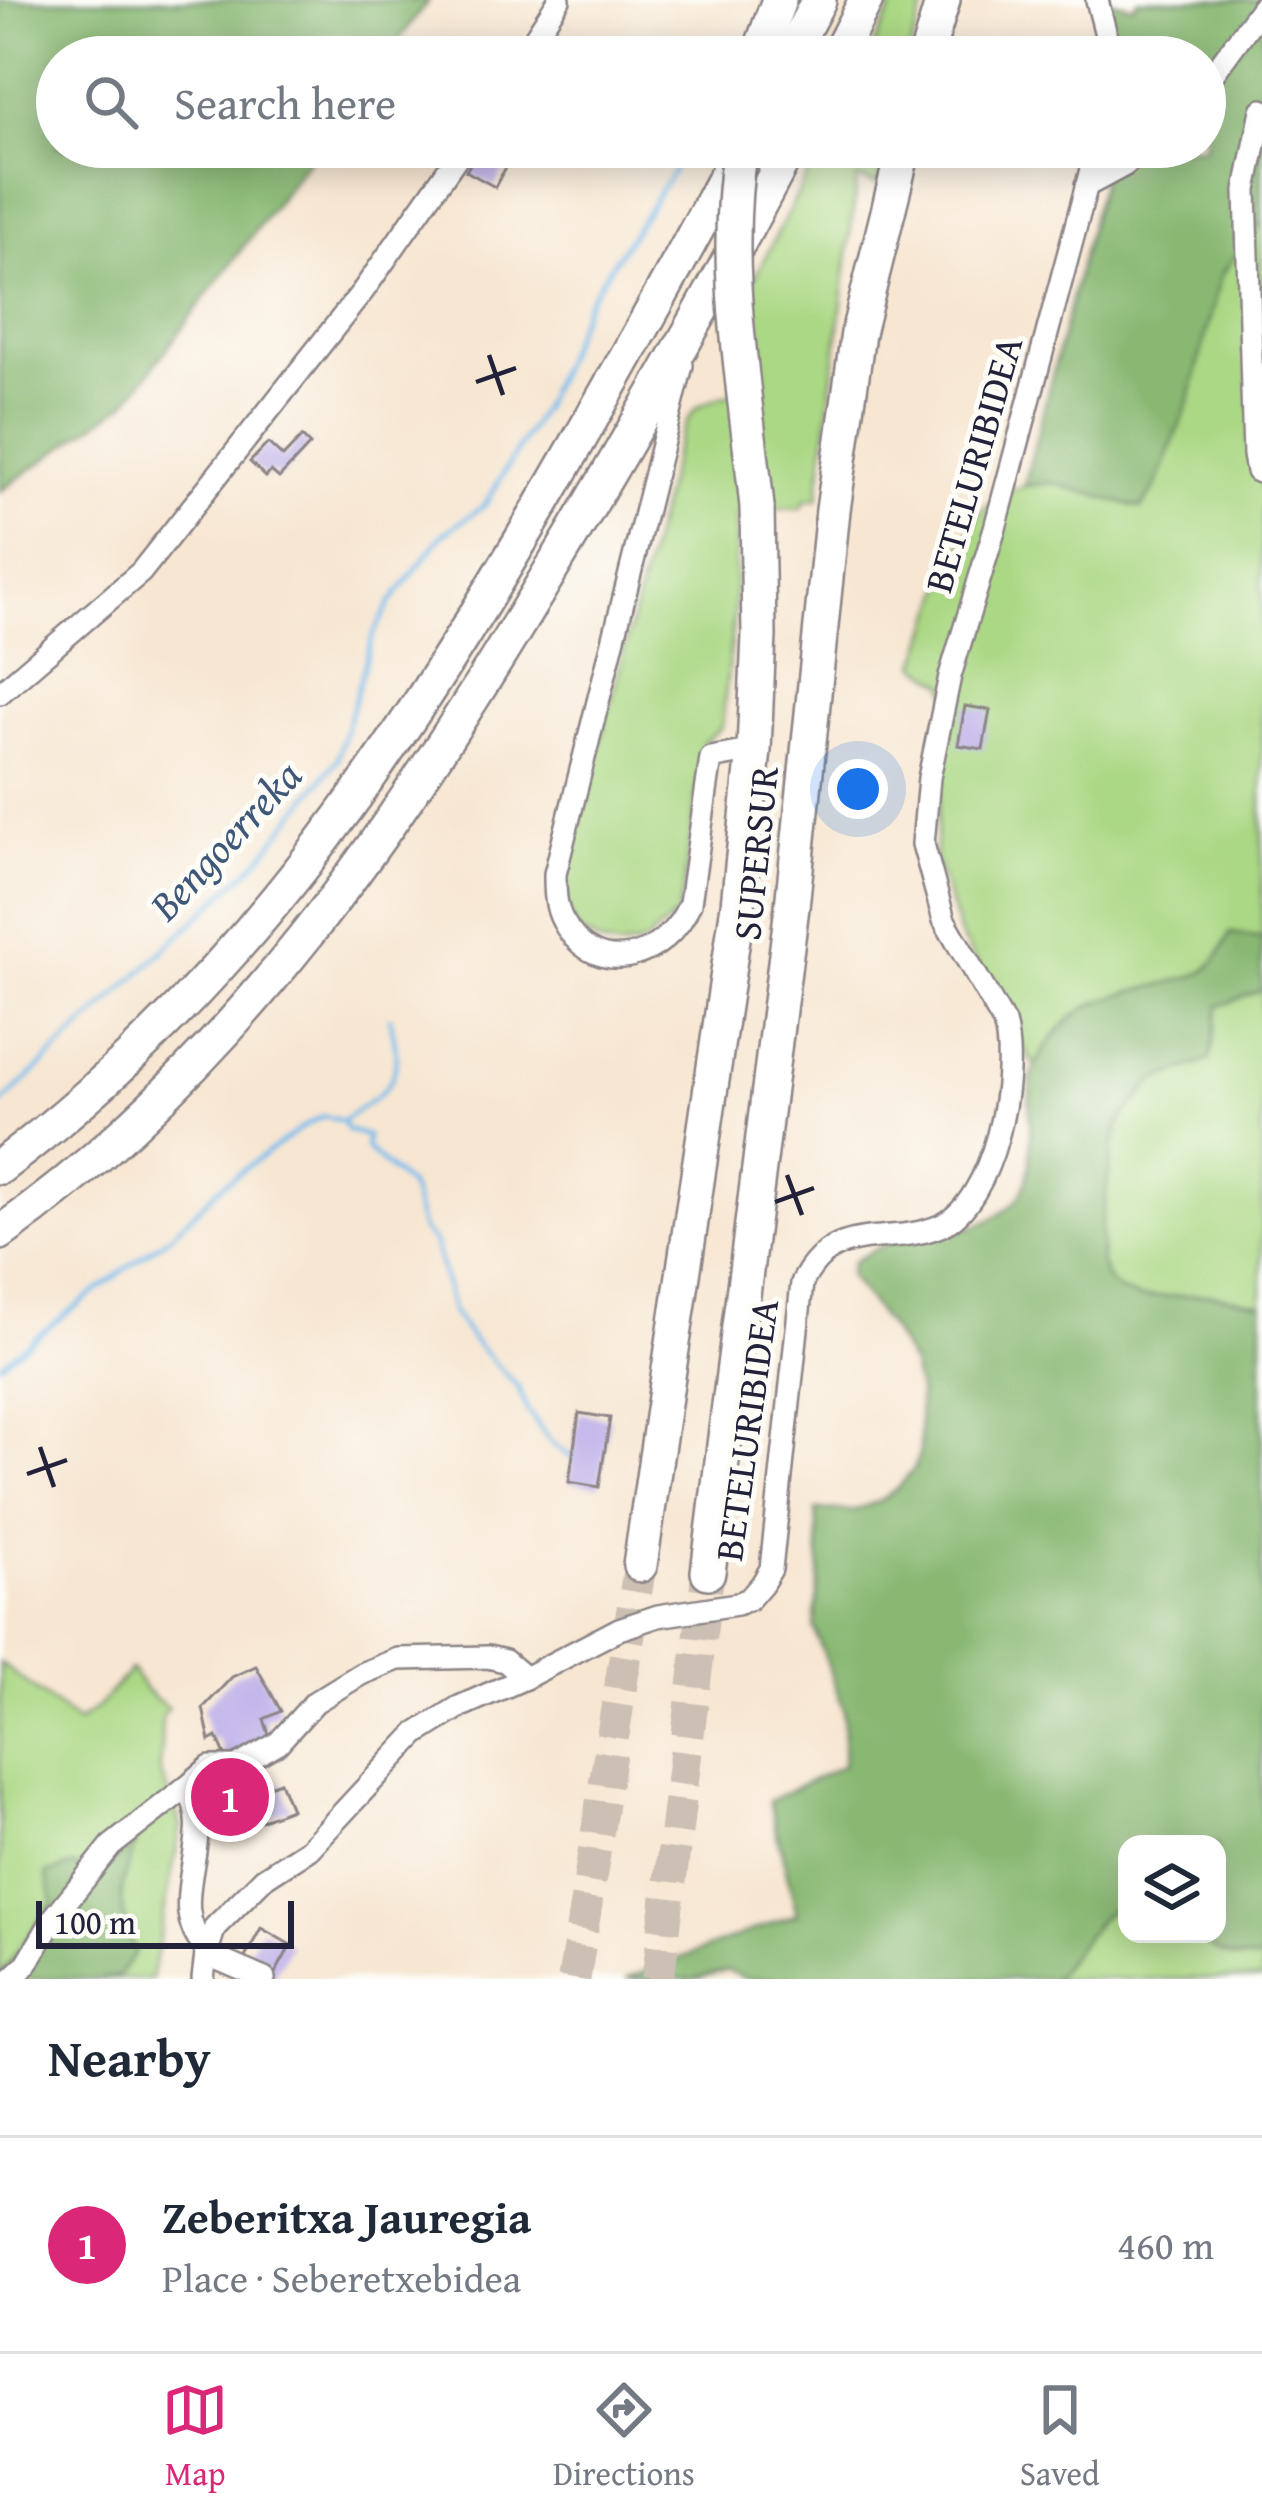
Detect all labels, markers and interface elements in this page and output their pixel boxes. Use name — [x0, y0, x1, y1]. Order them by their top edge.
search box — [36, 36, 1226, 168]
icon: search — [78, 69, 144, 135]
text: Search here — [174, 70, 396, 135]
street label: BETELURIBIDEA — [909, 329, 1036, 598]
water label: Bengoerreka — [134, 746, 315, 934]
your location — [828, 759, 888, 819]
street label: SUPERSUR — [717, 762, 792, 943]
street label: BETELURIBIDEA — [699, 1295, 792, 1564]
pin: 1 — [191, 1752, 269, 1842]
map controls — [1118, 1835, 1226, 1943]
button: layers — [1118, 1835, 1226, 1943]
scale bar — [36, 1895, 294, 1948]
text: 100 m — [54, 1898, 136, 1946]
text: Nearby — [48, 2020, 211, 2095]
text: Zeberitxa Jauregia — [162, 2184, 531, 2249]
text: 1 — [77, 2216, 97, 2273]
text: 460 m — [1117, 2216, 1214, 2273]
text: Place · Seberetxebidea — [162, 2249, 521, 2306]
tab: Map — [162, 2377, 228, 2497]
tab: Directions — [553, 2377, 695, 2497]
tab: Saved — [1020, 2377, 1100, 2497]

